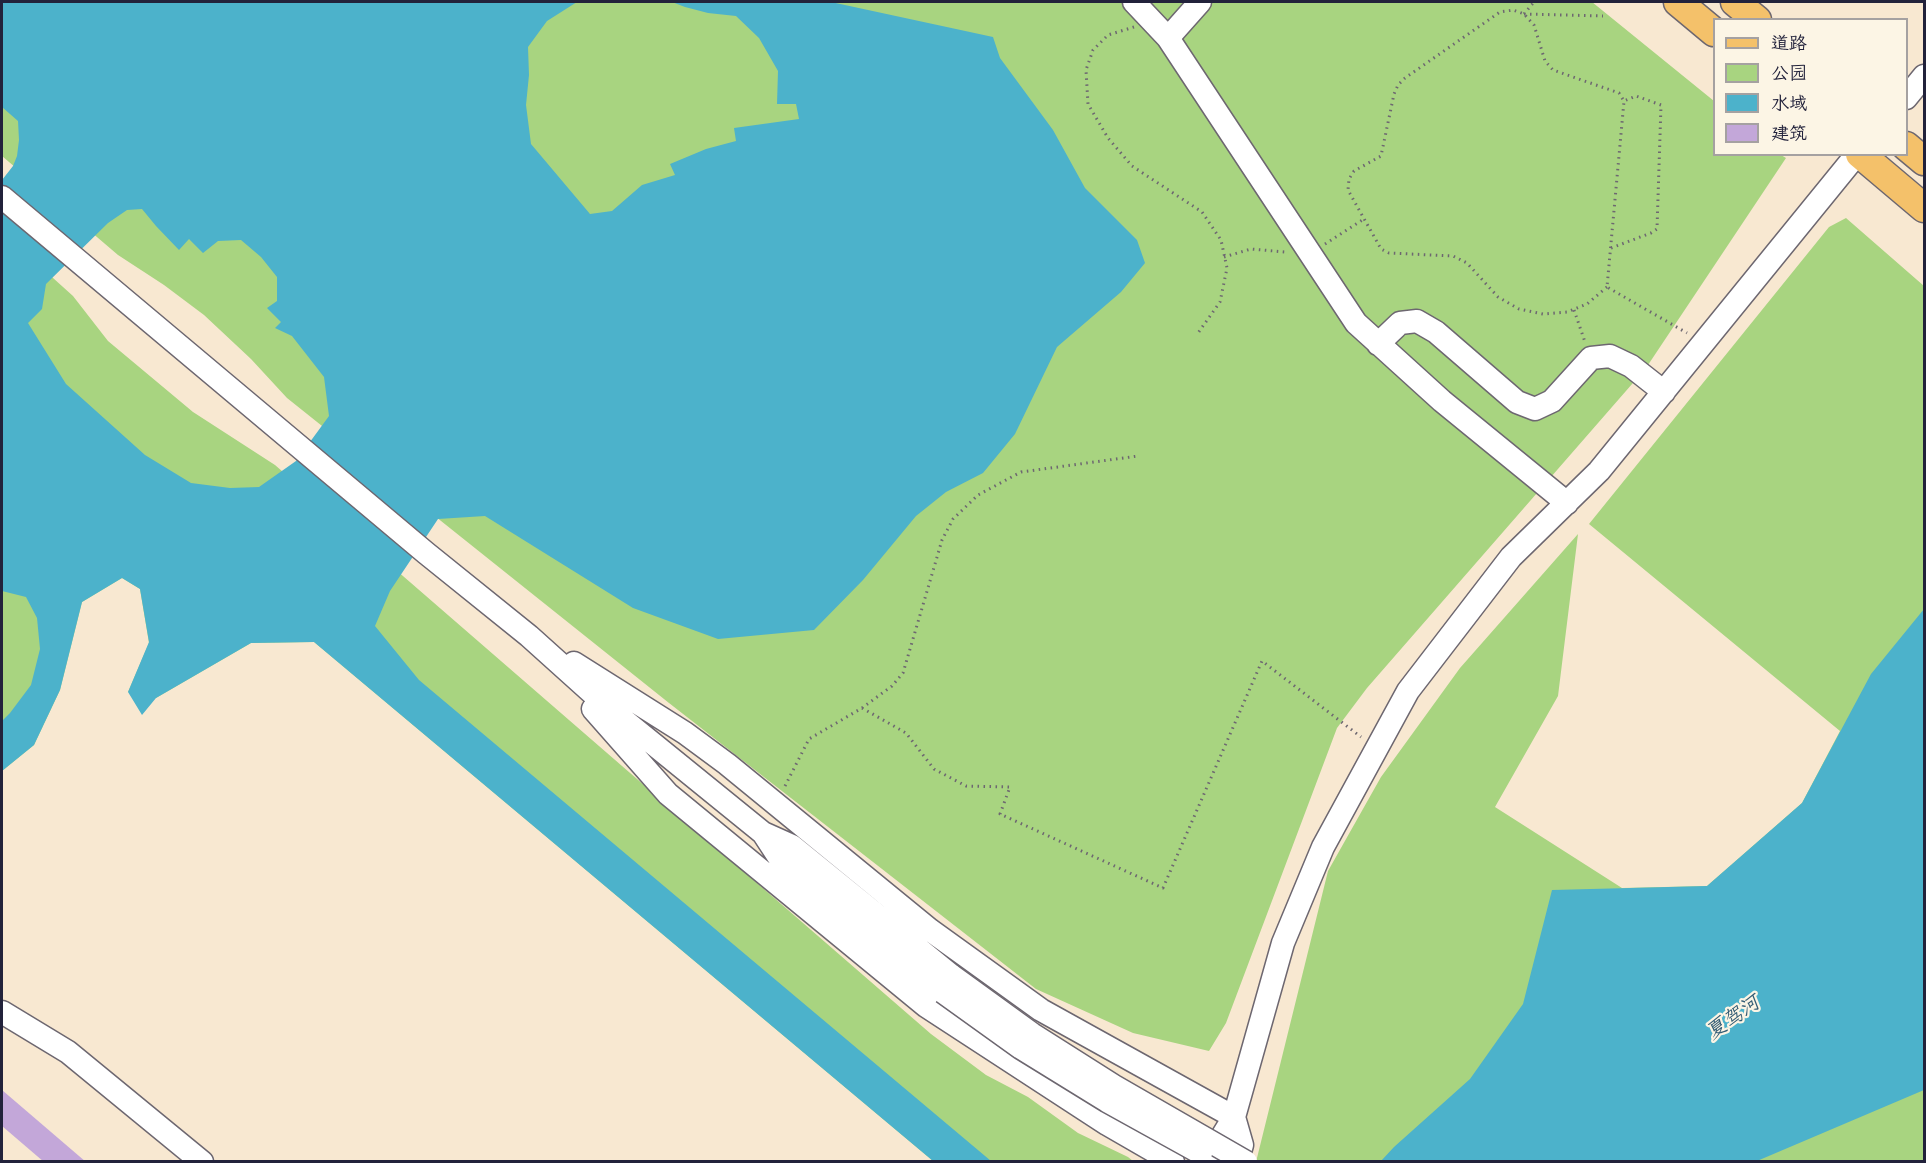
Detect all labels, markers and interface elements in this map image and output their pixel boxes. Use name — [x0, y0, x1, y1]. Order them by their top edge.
legend — [1713, 18, 1908, 156]
text: 道路 — [1771, 31, 1807, 56]
text: 公园 — [1771, 61, 1807, 86]
text: 水域 — [1771, 91, 1807, 116]
text: 建筑 — [1771, 121, 1807, 146]
water label: 夏驾河 — [1703, 992, 1765, 1046]

